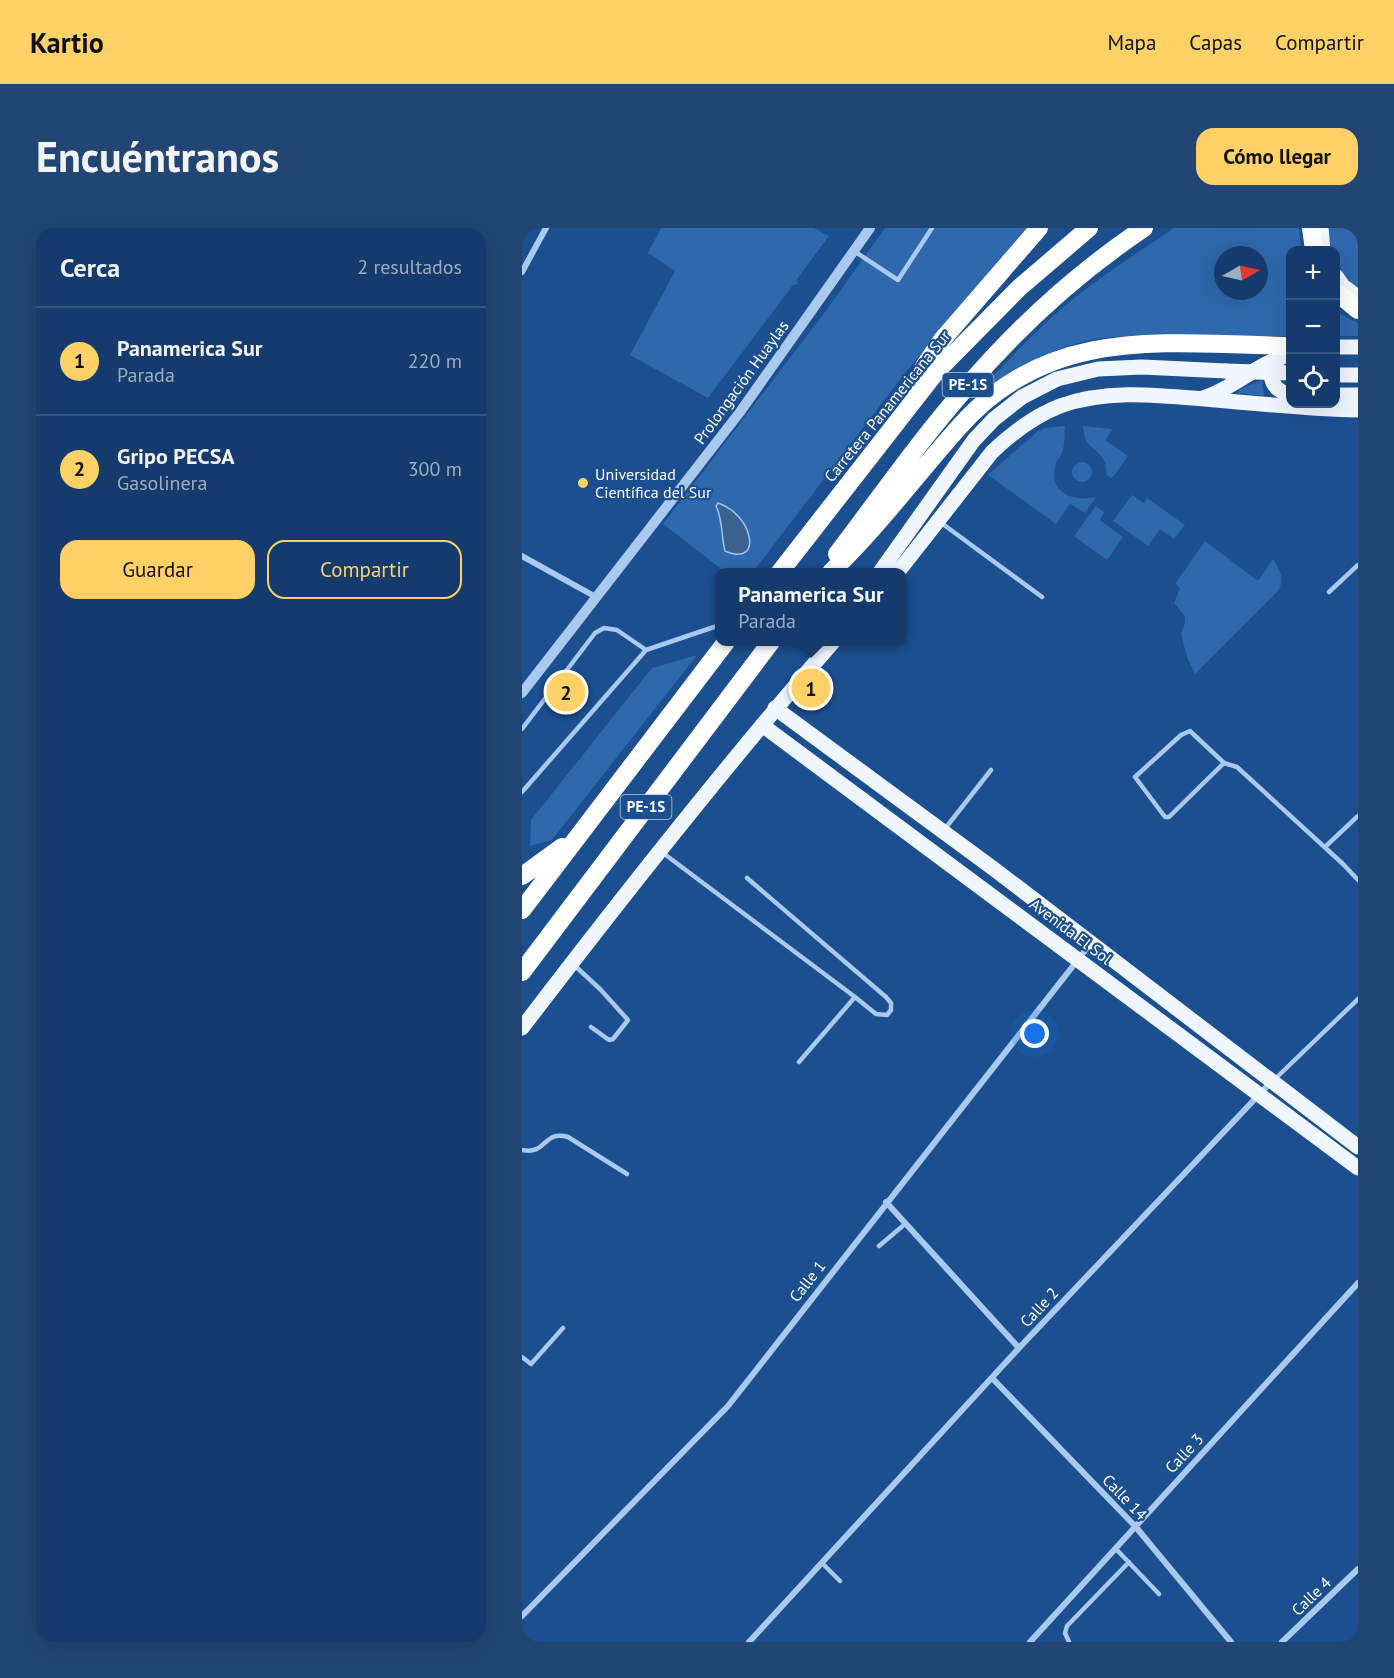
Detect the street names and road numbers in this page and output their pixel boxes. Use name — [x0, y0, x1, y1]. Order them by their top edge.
street label: Prolongación Huaylas — [689, 316, 793, 448]
street label: Carretera Panamericana Sur — [820, 326, 955, 486]
road number: PE-1S — [942, 373, 994, 397]
road number: PE-1S — [620, 795, 672, 819]
street label: Avenida El Sol — [1026, 894, 1116, 969]
street label: Calle 1 — [785, 1256, 829, 1306]
street label: Calle 2 — [1016, 1283, 1062, 1331]
street label: Calle 3 — [1161, 1429, 1207, 1477]
street label: Calle 14 — [1098, 1470, 1152, 1524]
street label: Calle 4 — [1287, 1572, 1335, 1620]

